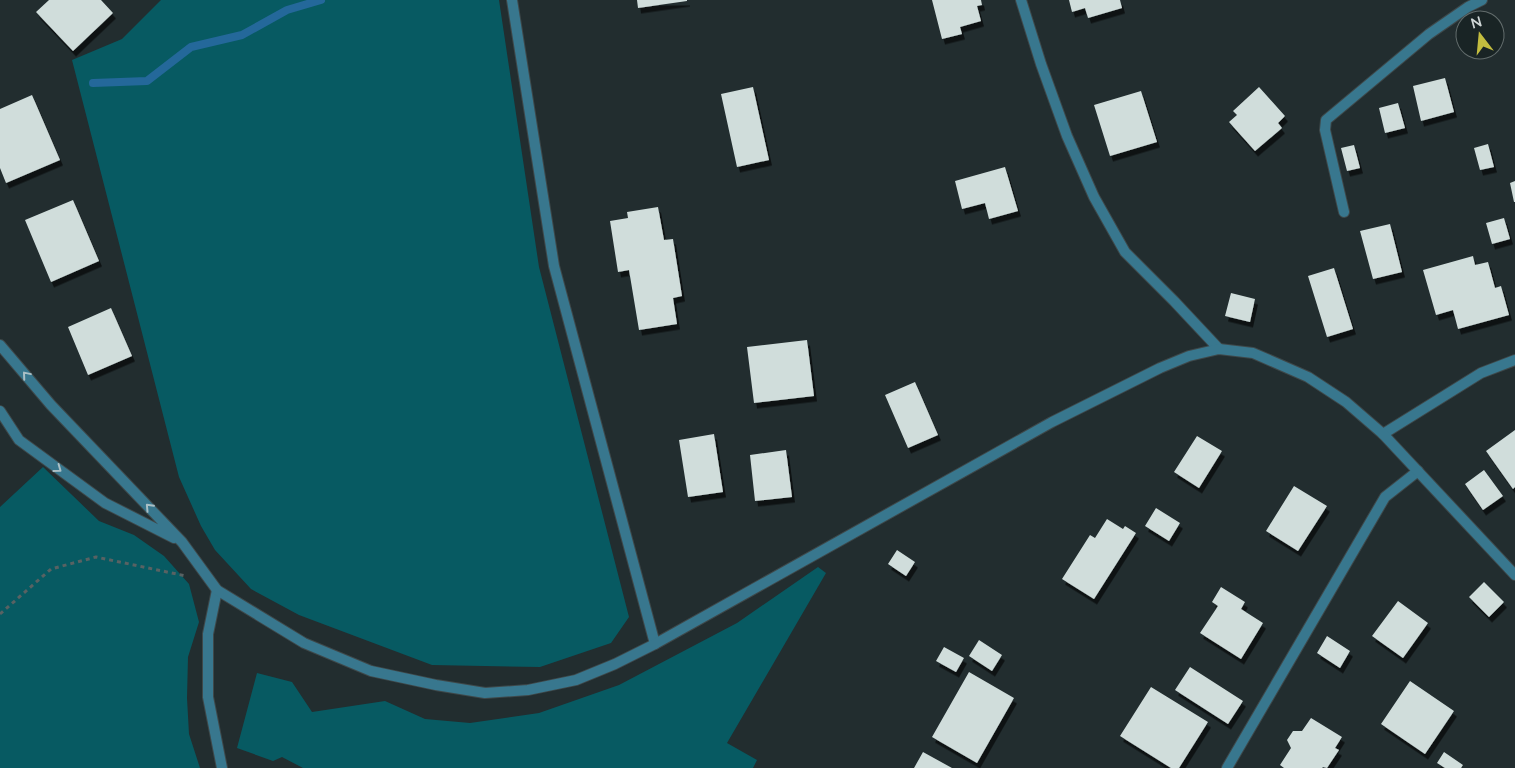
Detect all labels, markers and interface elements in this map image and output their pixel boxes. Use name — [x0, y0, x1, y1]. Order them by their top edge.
north arrow — [1455, 10, 1505, 60]
text: N — [1469, 12, 1484, 32]
one-way arrow — [23, 372, 31, 381]
one-way arrow — [53, 463, 62, 472]
one-way arrow — [146, 503, 155, 512]

